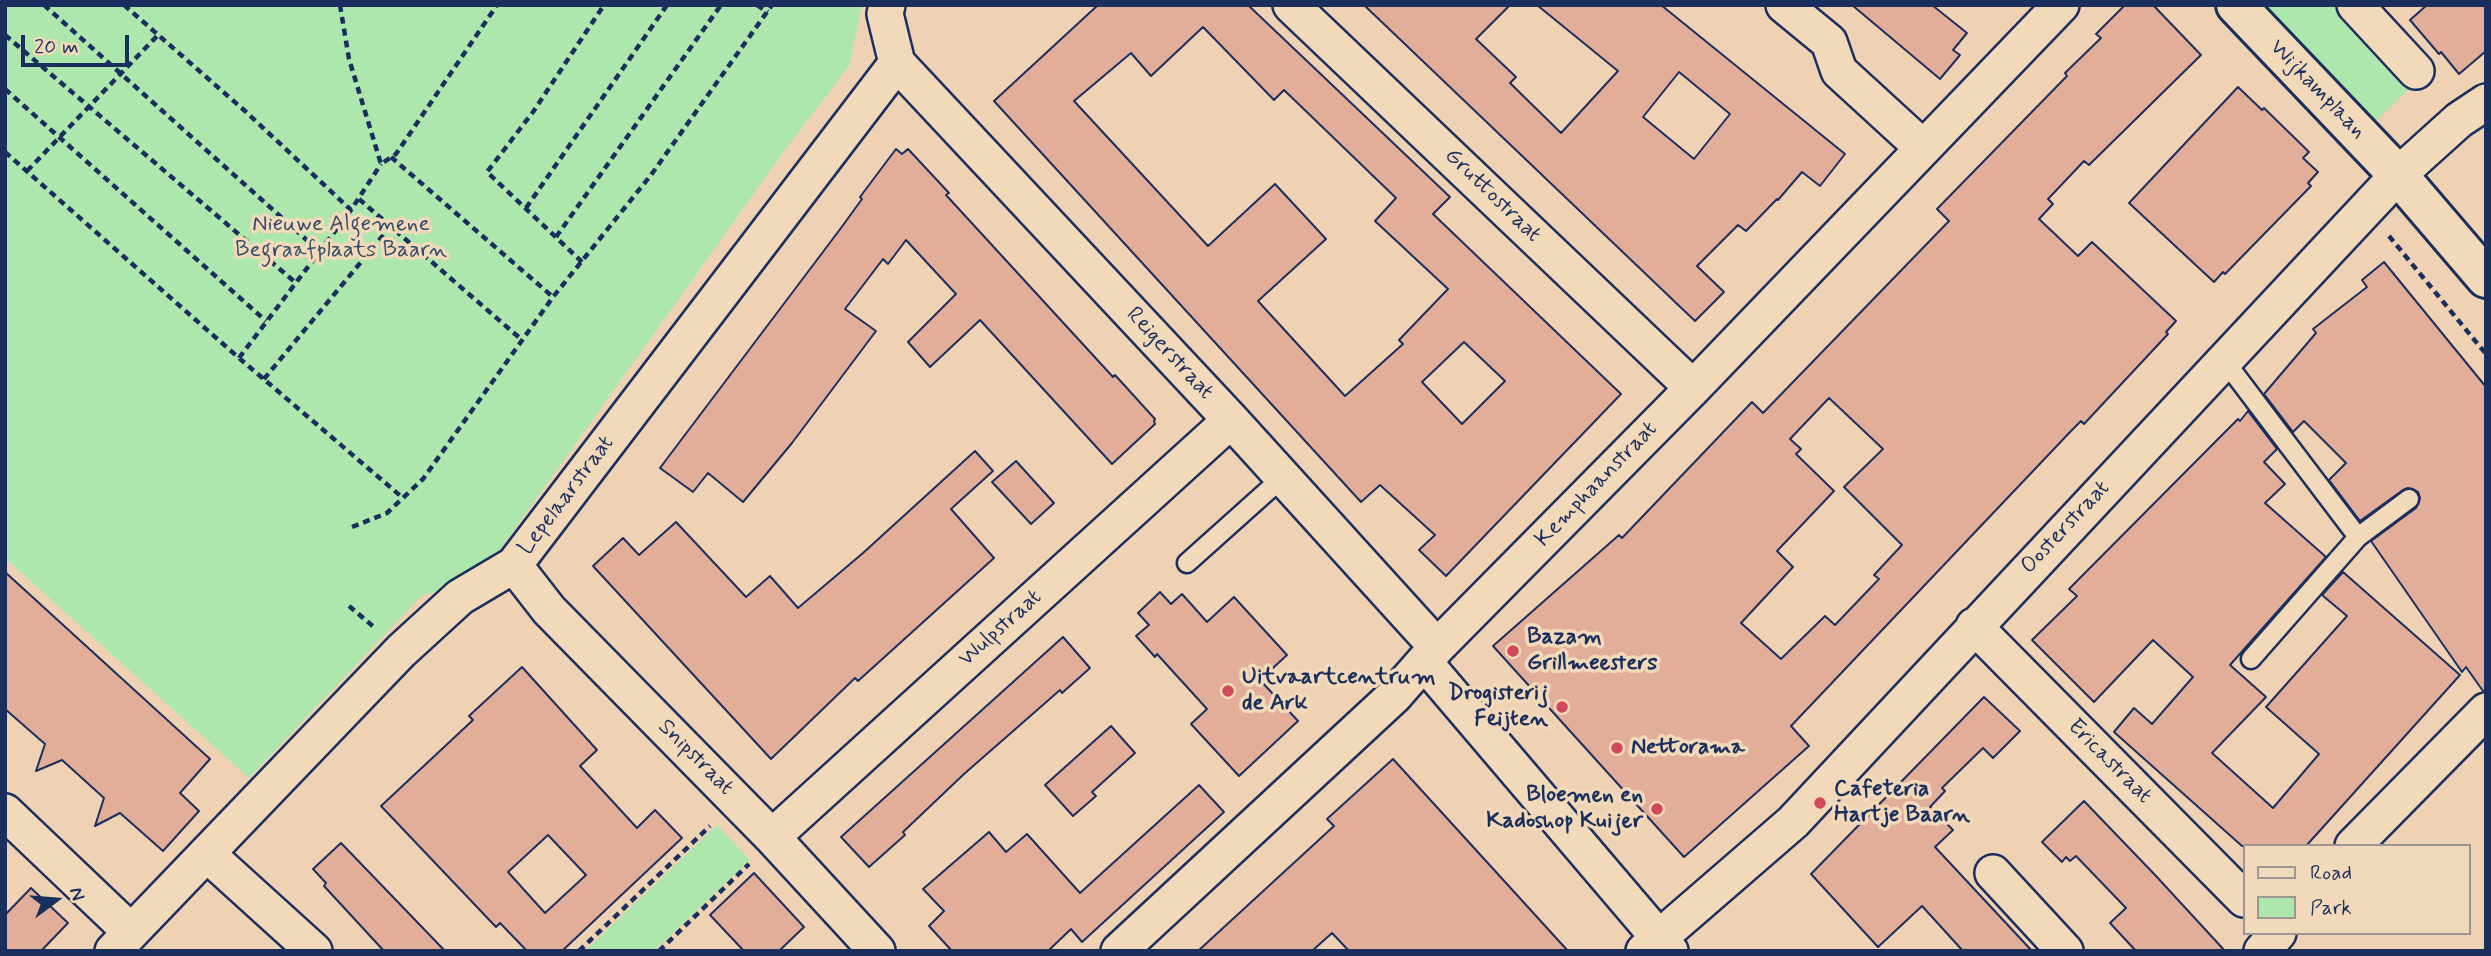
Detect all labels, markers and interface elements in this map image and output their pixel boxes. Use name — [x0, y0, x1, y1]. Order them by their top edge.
scale bar — [24, 21, 133, 65]
text: 20 m — [34, 33, 79, 61]
street label: Wijkamplaan — [2263, 35, 2371, 145]
street label: Gruttostraat — [1438, 143, 1546, 249]
park label: Nieuwe Algemene Begraafplaats Baarn — [235, 211, 447, 265]
street label: Reigerstraat — [1119, 302, 1219, 406]
street label: Kemphaanstraat — [1530, 416, 1664, 554]
street label: Lepelaarstraat — [513, 431, 621, 561]
street label: Oosterstraat — [2016, 475, 2116, 581]
street label: Wulpstraat — [954, 585, 1048, 673]
place label: Bazam Grillmeesters — [1527, 624, 1658, 678]
marker: Bazam Grillmeesters — [1505, 643, 1521, 659]
place label: Uitvaartcentrum de Ark — [1242, 664, 1436, 718]
place label: Drogisterij Feijten — [1448, 680, 1548, 734]
marker: Uitvaartcentrum de Ark — [1220, 683, 1236, 699]
marker: Drogisterij Feijten — [1554, 699, 1570, 715]
street label: Snipstraat — [651, 714, 739, 802]
street label: Ericastraat — [2061, 714, 2157, 810]
place label: Nettorama — [1631, 734, 1745, 762]
marker: Nettorama — [1609, 740, 1625, 756]
place label: Cafeteria Hartje Baarn — [1834, 776, 1970, 830]
place label: Bloemen en Kadoshop Kuijer — [1486, 782, 1643, 836]
marker: Cafeteria Hartje Baarn — [1812, 795, 1828, 811]
marker: Bloemen en Kadoshop Kuijer — [1649, 801, 1665, 817]
legend — [2242, 844, 2470, 935]
text: Road — [2310, 859, 2352, 887]
north arrow — [21, 865, 91, 935]
text: N — [63, 885, 90, 904]
text: Park — [2310, 894, 2352, 922]

